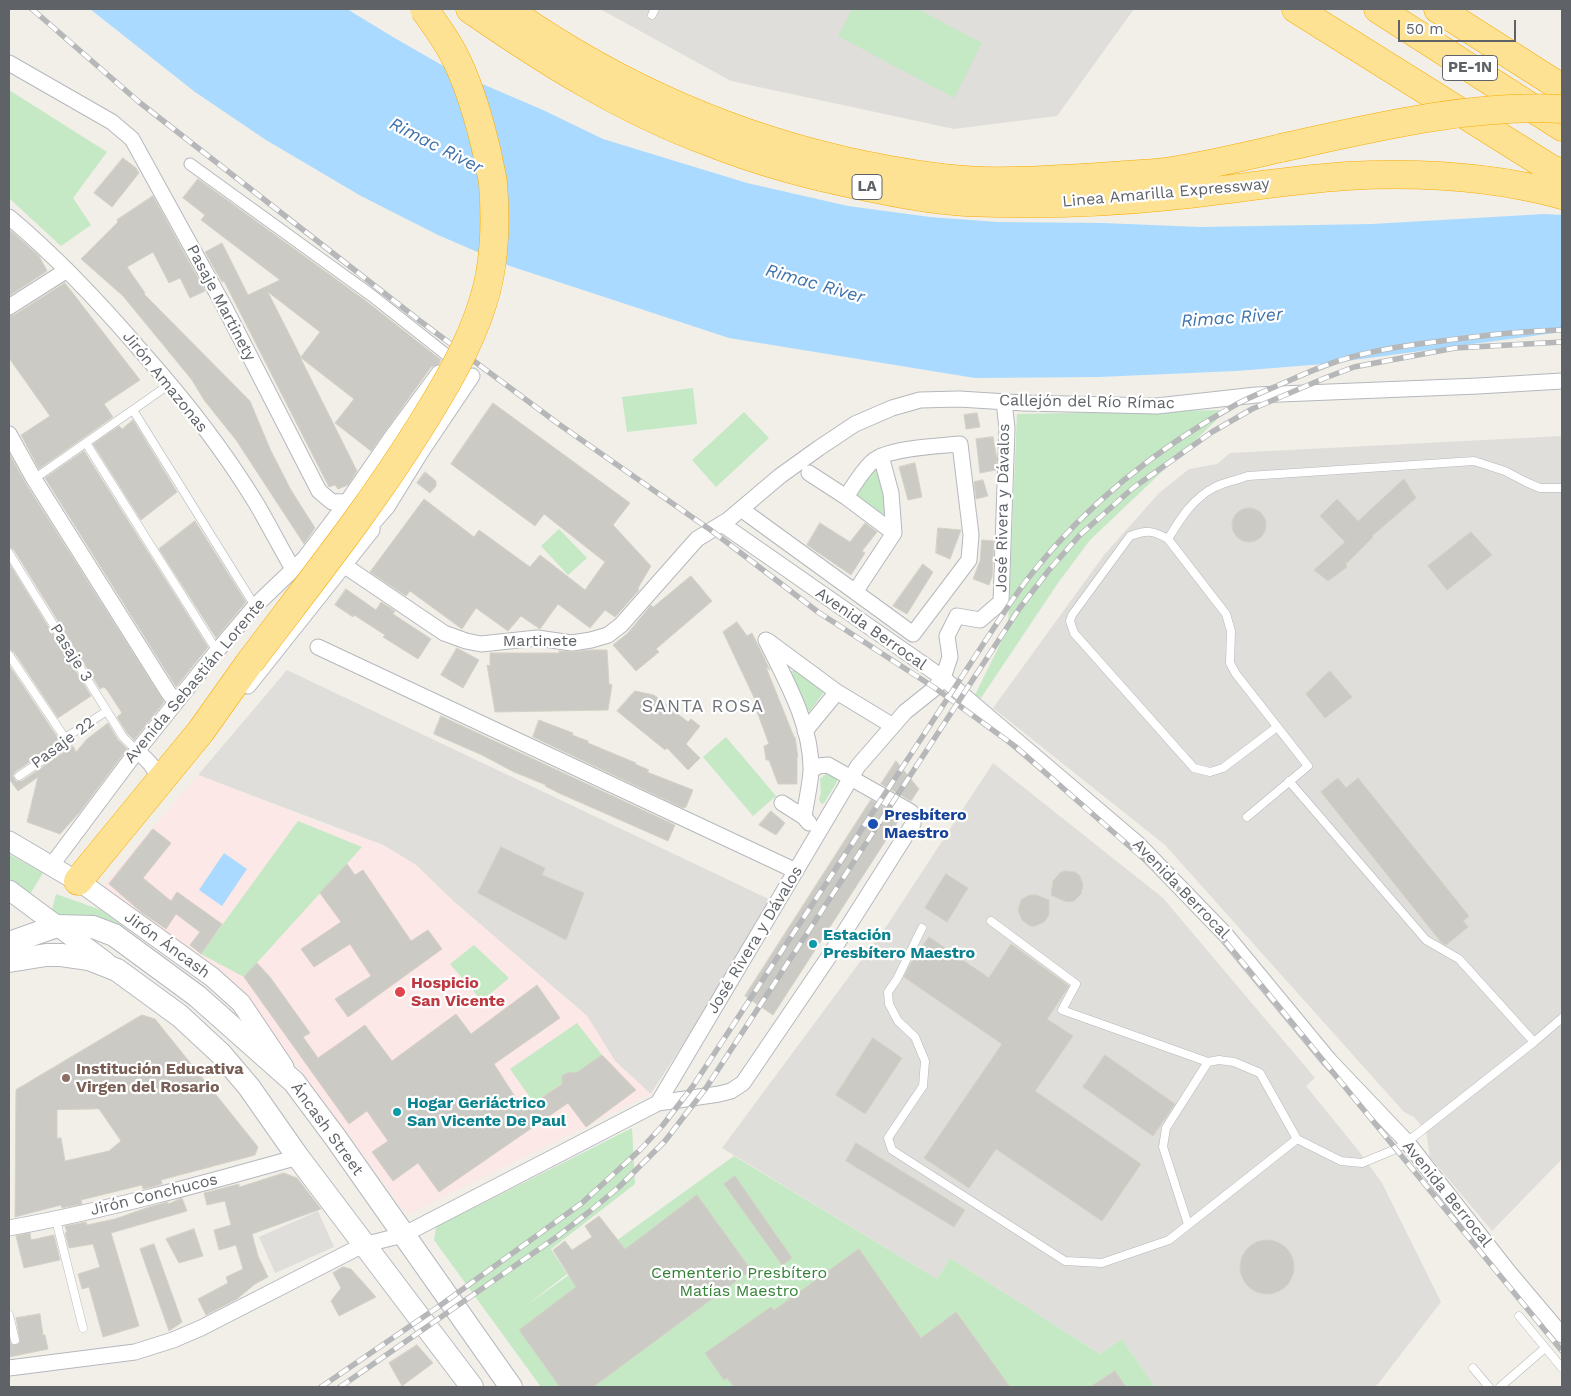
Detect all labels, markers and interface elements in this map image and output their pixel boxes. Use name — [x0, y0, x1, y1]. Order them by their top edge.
scale bar — [1401, 10, 1518, 42]
text: 50 m — [1406, 20, 1443, 38]
road number: PE-1N — [1442, 56, 1498, 80]
water label: Rimac River — [386, 113, 486, 179]
road number: LA — [852, 174, 882, 200]
street label: Linea Amarilla Expressway — [1061, 174, 1271, 212]
street label: Pasaje Martinety — [182, 242, 260, 364]
water label: Rimac River — [763, 260, 867, 308]
water label: Rimac River — [1180, 304, 1284, 332]
street label: Jirón Amazonas — [118, 327, 212, 437]
street label: Callejón del Río Rímac — [999, 391, 1175, 413]
street label: José Rivera y Dávalos — [992, 423, 1014, 593]
street label: Avenida Berrocal — [812, 583, 930, 675]
street label: Avenida Sebastián Lorente — [121, 595, 269, 767]
street label: Pasaje 3 — [46, 621, 96, 685]
street label: Martinete — [503, 631, 577, 651]
district label: SANTA ROSA — [641, 696, 765, 718]
street label: Pasaje 22 — [28, 713, 98, 773]
place label: Presbítero Maestro — [884, 805, 967, 843]
marker: Presbítero Maestro — [866, 817, 880, 831]
street label: Avenida Berrocal — [1128, 835, 1234, 943]
street label: José Rivera y Dávalos — [703, 863, 807, 1017]
street label: Jirón Áncash — [120, 907, 214, 983]
place label: Estación Presbítero Maestro — [823, 925, 975, 963]
marker: Estación Presbítero Maestro — [807, 938, 819, 950]
place label: Hospicio San Vicente — [411, 973, 505, 1011]
marker: Hospicio San Vicente — [393, 985, 407, 999]
place label: Institución Educativa Virgen del Rosario — [76, 1059, 244, 1097]
marker: Institución Educativa Virgen del Rosario — [60, 1072, 72, 1084]
street label: Áncash Street — [287, 1079, 367, 1179]
place label: Hogar Geriáctrico San Vicente De Paul — [407, 1093, 566, 1131]
marker: Hogar Geriáctrico San Vicente De Paul — [391, 1106, 403, 1118]
street label: Avenida Berrocal — [1398, 1137, 1496, 1251]
street label: Jirón Conchucos — [88, 1170, 220, 1220]
park label: Cementerio Presbítero Matías Maestro — [651, 1263, 827, 1301]

